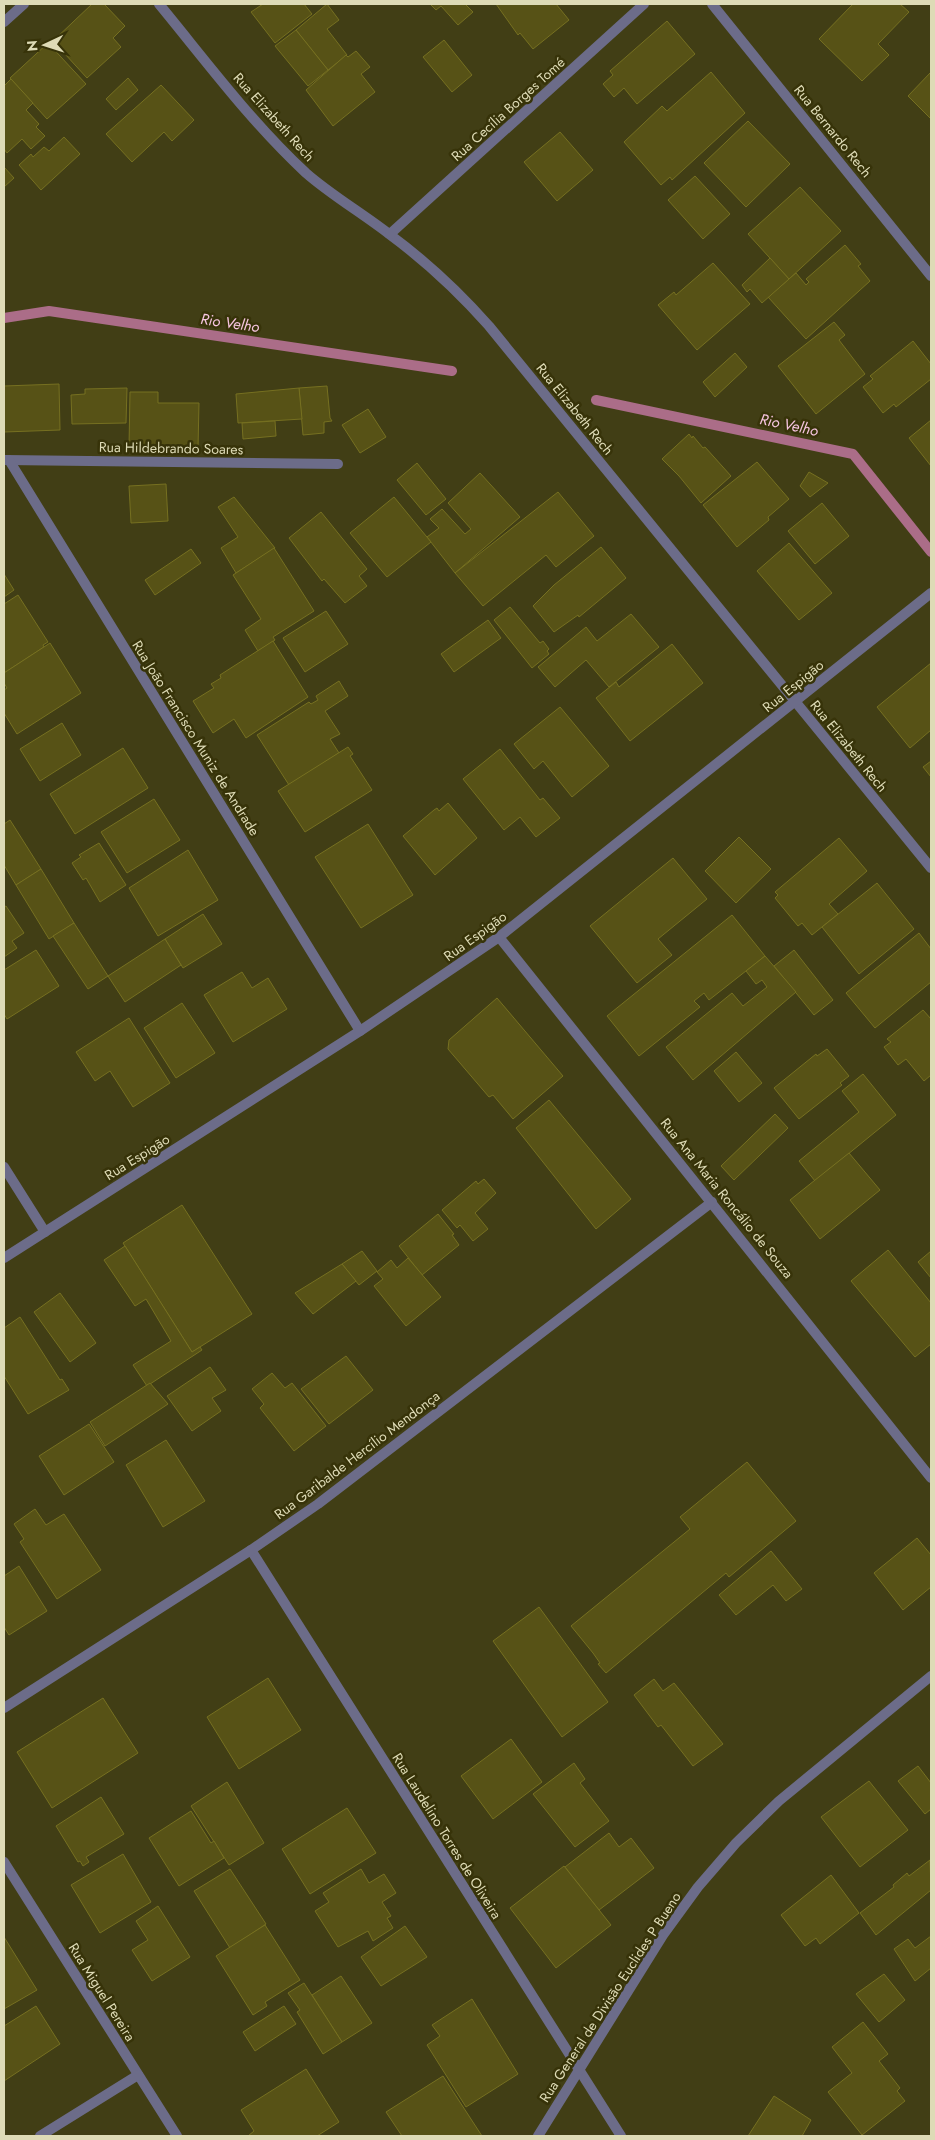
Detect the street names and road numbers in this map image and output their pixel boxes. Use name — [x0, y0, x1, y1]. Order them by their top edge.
street label: Rua Cecília Borges Tomé — [447, 52, 569, 166]
street label: Rua Elizabeth Rech — [229, 68, 319, 166]
street label: Rua Bernardo Rech — [789, 81, 877, 181]
street label: Rua Elizabeth Rech — [532, 359, 618, 459]
street label: Rua Hildebrando Soares — [99, 437, 244, 459]
street label: Rua João Francisco Muniz de Andrade — [127, 636, 265, 840]
street label: Rua Espigão — [758, 655, 828, 717]
street label: Rua Elizabeth Rech — [806, 696, 892, 796]
street label: Rua Espigão — [439, 906, 511, 966]
street label: Rua Ana Maria Roncálio de Souza — [656, 1113, 798, 1283]
street label: Rua Espigão — [101, 1129, 174, 1185]
street label: Rua Garibalde Hercílio Mendonça — [270, 1386, 444, 1524]
street label: Rua Laudelino Torres de Oliveira — [387, 1749, 507, 1923]
street label: Rua General de Divisão Euclides P Bueno — [534, 1888, 686, 2106]
street label: Rua Miguel Pereira — [64, 1939, 140, 2045]

